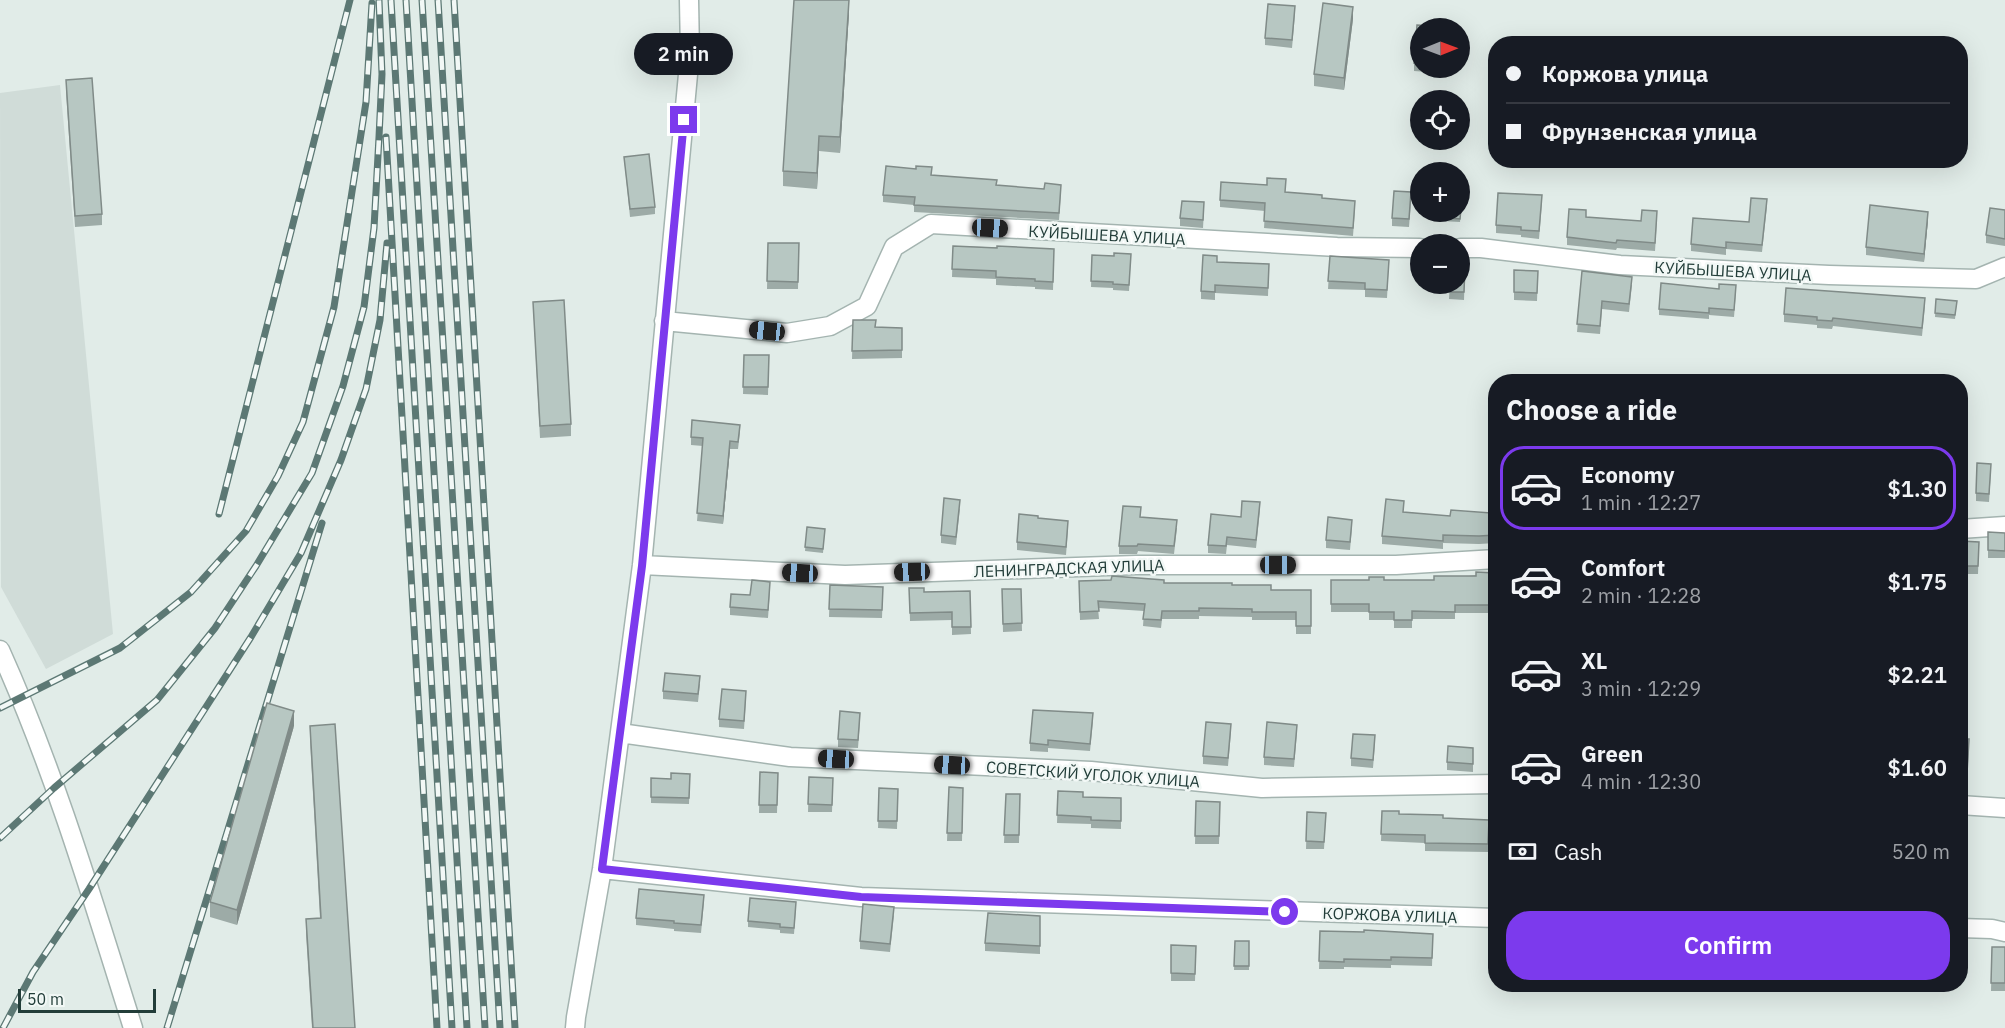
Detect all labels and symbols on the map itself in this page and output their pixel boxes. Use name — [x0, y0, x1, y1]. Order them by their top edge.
north arrow — [1410, 18, 1470, 78]
callout: 2 min — [634, 33, 734, 75]
route end — [670, 106, 697, 133]
car — [972, 218, 1008, 238]
street label: КУЙБЫШЕВА УЛИЦА — [1028, 221, 1186, 249]
street label: КУЙБЫШЕВА УЛИЦА — [1654, 257, 1812, 285]
car — [748, 320, 786, 342]
street label: ЛЕНИНГРАДСКАЯ УЛИЦА — [973, 555, 1165, 581]
car — [1260, 556, 1296, 574]
car — [894, 562, 930, 582]
car — [782, 563, 818, 583]
car — [818, 749, 854, 769]
car — [934, 755, 970, 775]
street label: СОВЕТСКИЙ УГОЛОК УЛИЦА — [986, 757, 1200, 791]
route start — [1271, 898, 1298, 925]
street label: КОРЖОВА УЛИЦА — [1322, 903, 1458, 927]
scale bar — [18, 986, 156, 1014]

